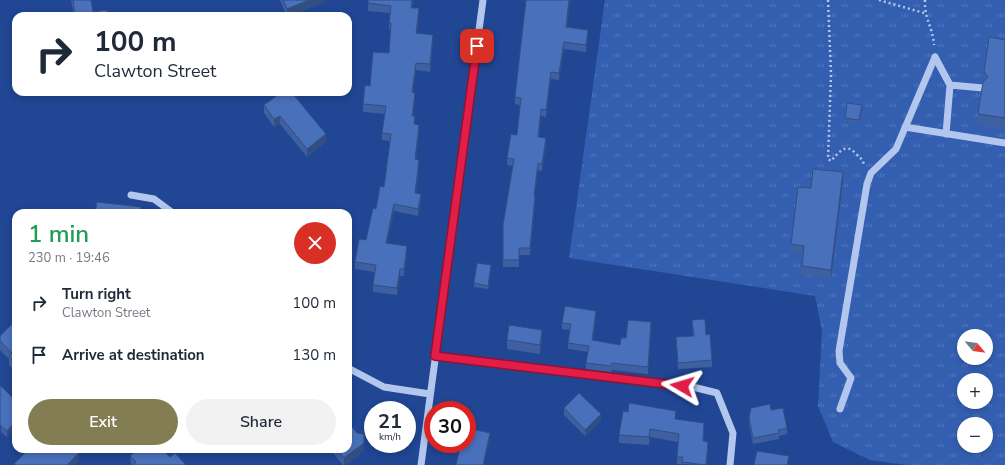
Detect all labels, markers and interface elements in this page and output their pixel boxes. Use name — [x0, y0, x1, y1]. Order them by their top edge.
text: 100 m — [94, 23, 177, 61]
icon: right — [28, 28, 80, 80]
pin — [460, 29, 494, 63]
icon: arrive — [466, 35, 488, 57]
text: Clawton Street — [94, 59, 216, 83]
text: 1 min — [28, 218, 89, 250]
button: close — [294, 222, 336, 264]
text: 230 m · 19:46 — [28, 249, 110, 267]
text: Turn right — [62, 284, 131, 304]
icon: right — [28, 292, 50, 314]
text: 100 m — [292, 293, 336, 313]
text: Clawton Street — [62, 304, 150, 322]
north arrow — [957, 329, 993, 365]
map controls — [957, 329, 993, 453]
icon: arrive — [28, 344, 50, 366]
text: Arrive at destination — [62, 345, 205, 365]
text: 130 m — [292, 345, 336, 365]
position arrow — [661, 365, 703, 407]
button: + — [957, 373, 993, 409]
button: Exit — [28, 399, 178, 445]
button: Share — [186, 399, 336, 445]
speed limit sign: 30 — [424, 401, 476, 453]
text: 21 — [378, 408, 402, 435]
button: − — [957, 417, 993, 453]
text: km/h — [379, 430, 401, 444]

